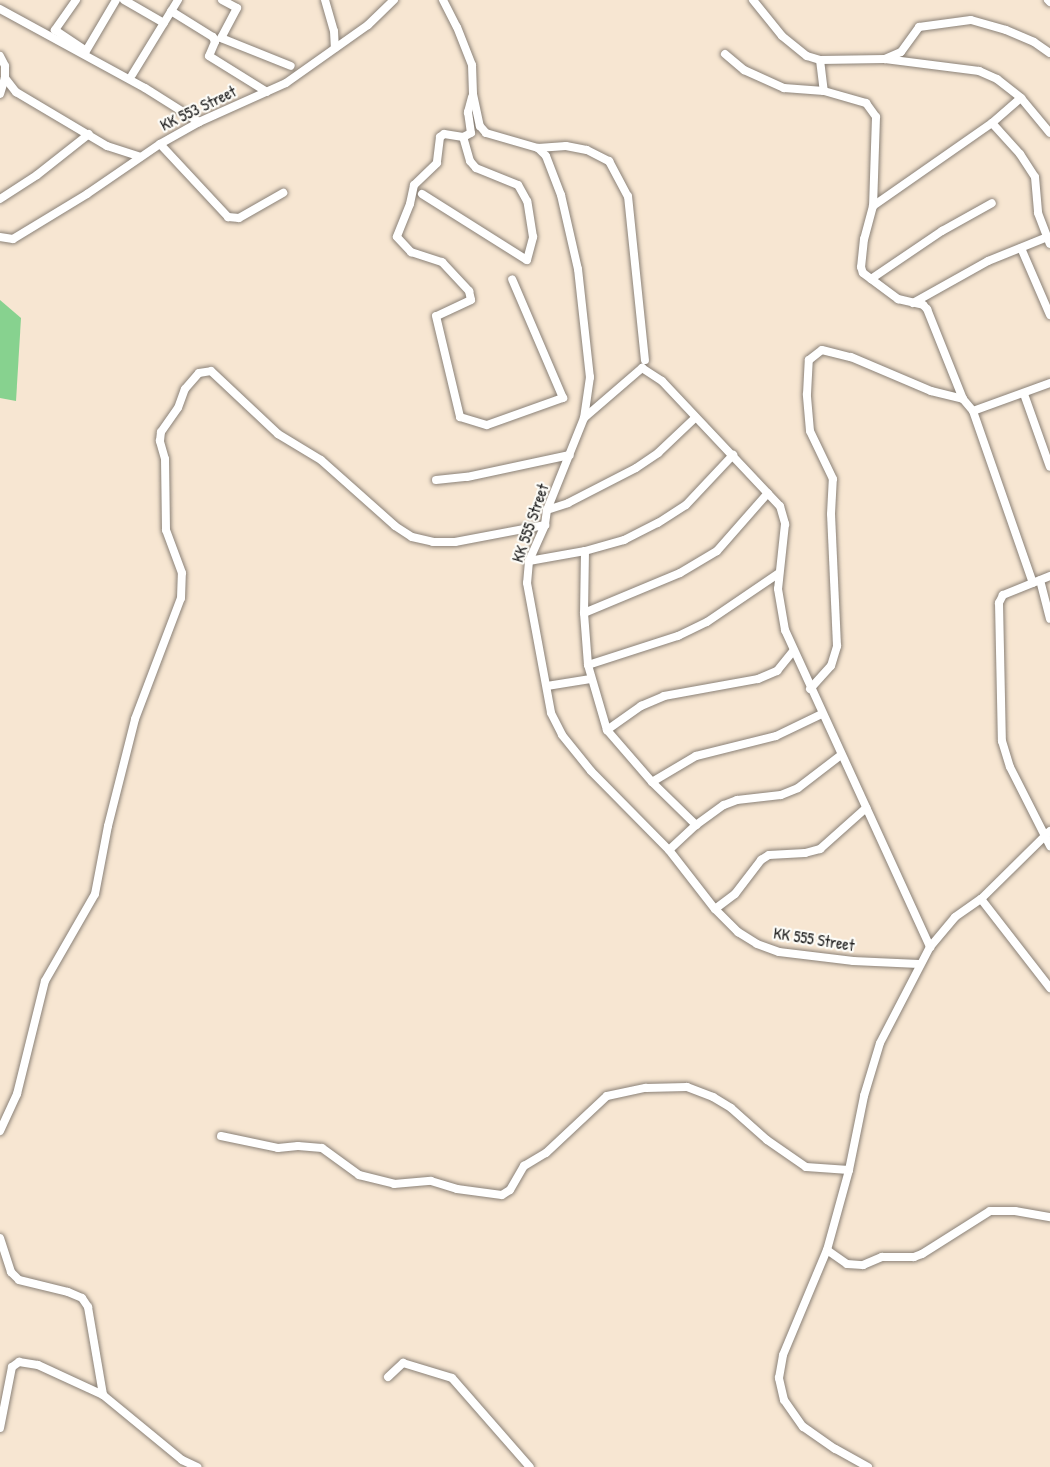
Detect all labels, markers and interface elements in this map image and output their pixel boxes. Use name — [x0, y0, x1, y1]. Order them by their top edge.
street label: KK 553 Street — [157, 81, 239, 135]
street label: KK 555 Street — [508, 481, 552, 565]
street label: KK 555 Street — [772, 923, 856, 955]

